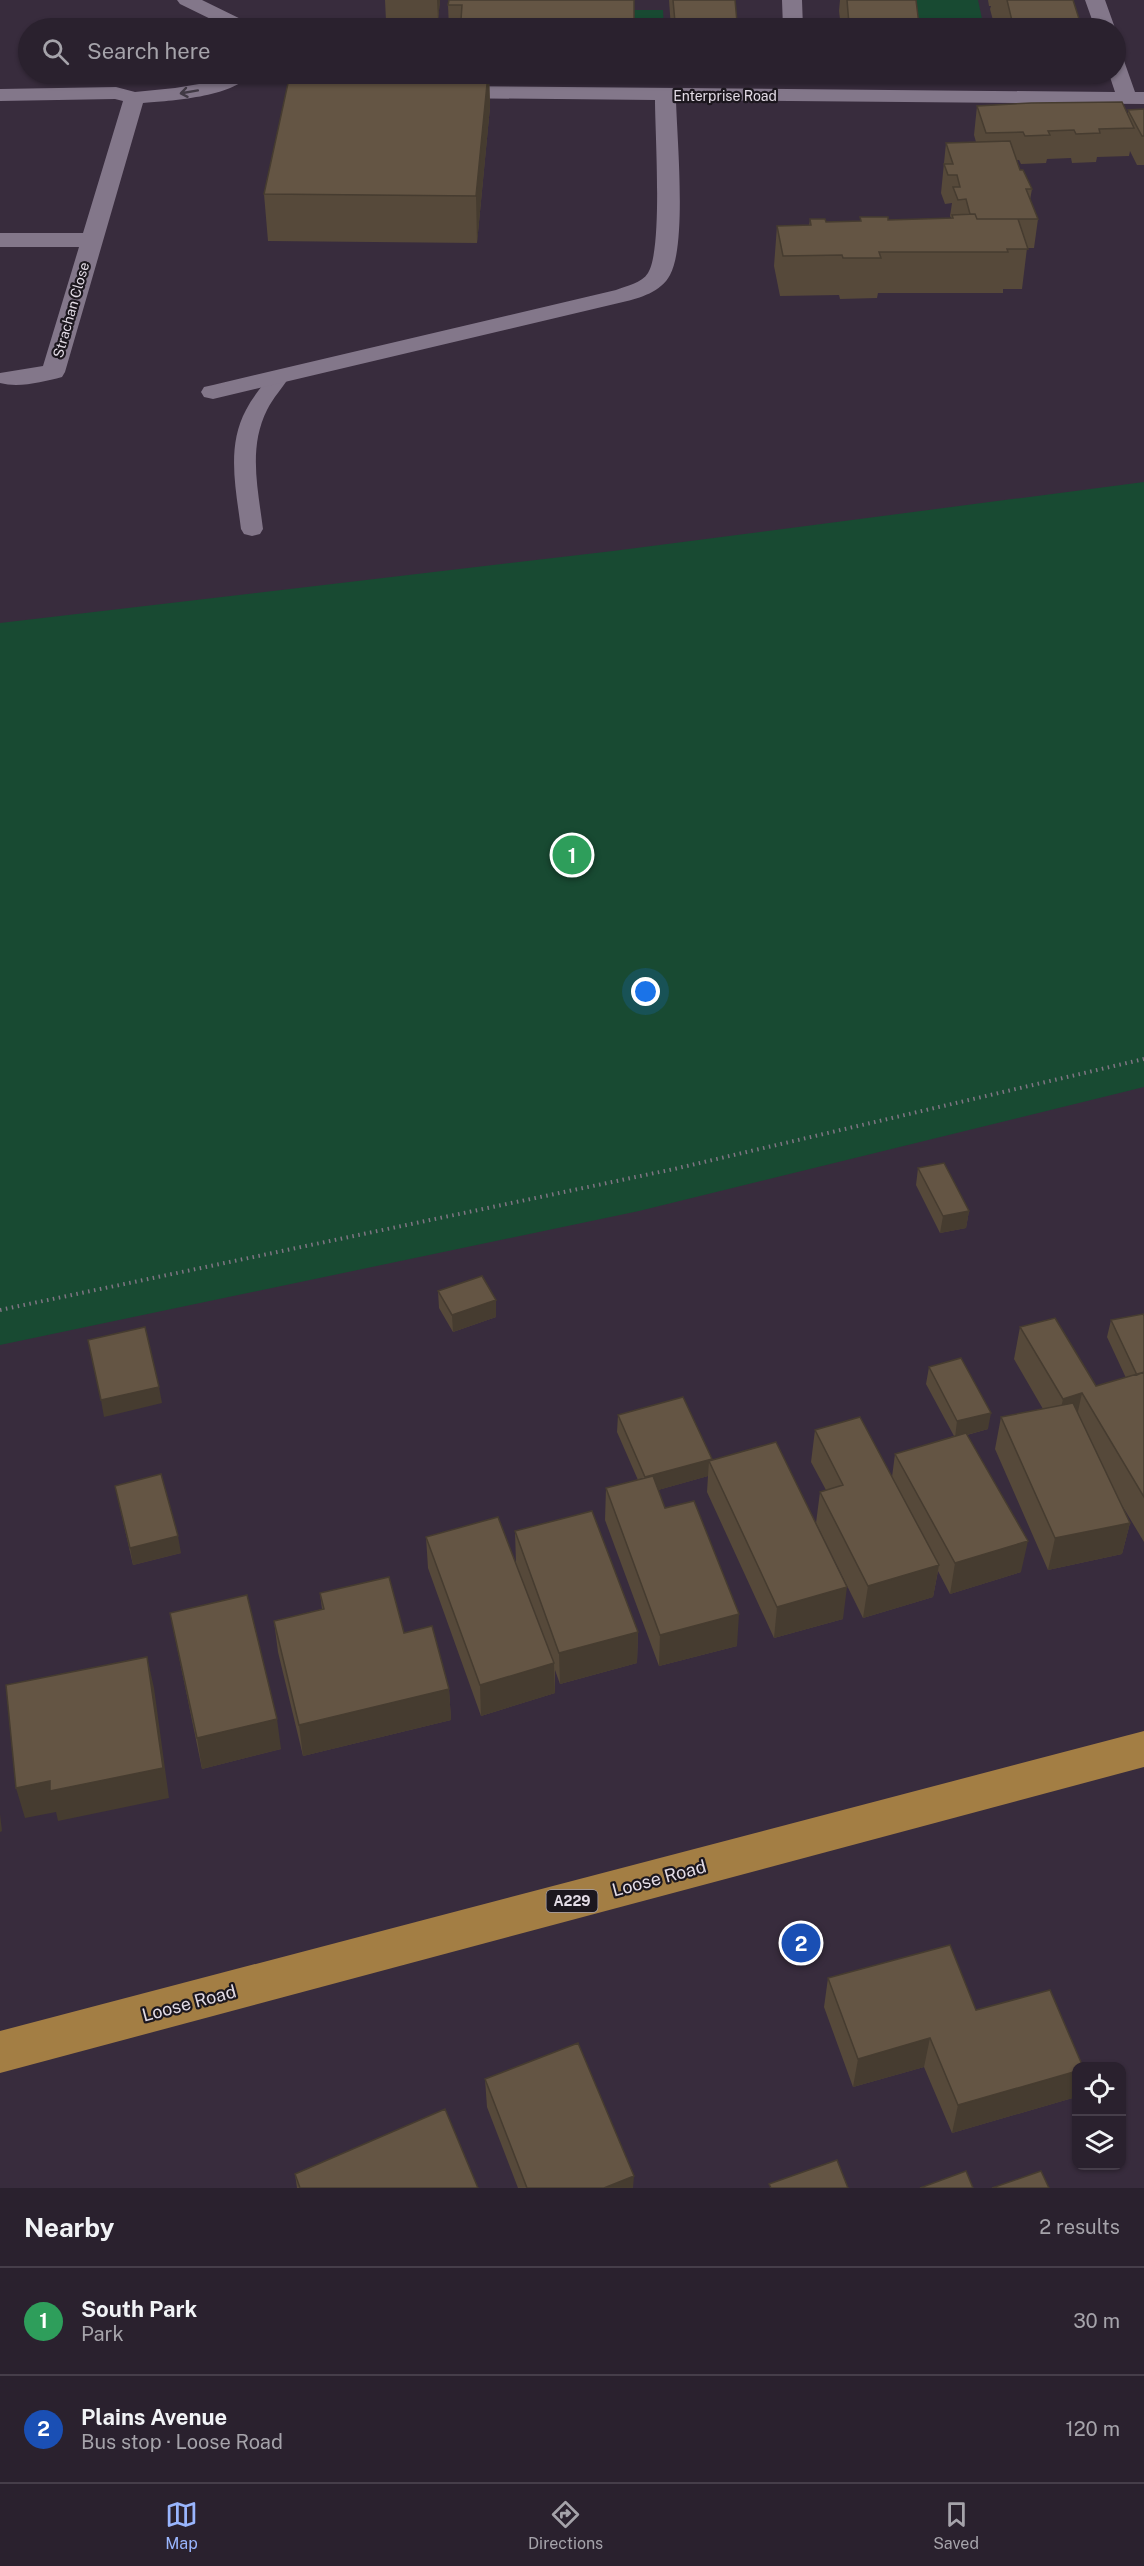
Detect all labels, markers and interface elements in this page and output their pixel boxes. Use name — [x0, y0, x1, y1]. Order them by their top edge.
search box — [18, 18, 1126, 84]
icon: search — [39, 35, 72, 68]
text: Search here — [87, 38, 211, 64]
one-way arrow — [179, 87, 199, 98]
street label: Enterprise Road — [673, 88, 777, 104]
street label: Strachan Close — [50, 260, 92, 360]
pin: 1 — [552, 832, 592, 878]
your location — [631, 977, 660, 1006]
street label: Loose Road — [610, 1855, 708, 1901]
road number: A229 — [546, 1890, 598, 1912]
pin: 2 — [782, 1920, 820, 1966]
street label: Loose Road — [140, 1980, 238, 2026]
map controls — [1072, 2062, 1126, 2170]
button: locate — [1072, 2062, 1126, 2116]
button: layers — [1072, 2116, 1126, 2170]
text: Nearby — [24, 2212, 114, 2243]
text: 2 results — [1039, 2215, 1120, 2239]
text: South Park — [81, 2296, 197, 2322]
text: 1 — [39, 2309, 48, 2333]
text: 30 m — [1073, 2309, 1120, 2333]
text: Park — [81, 2322, 124, 2346]
text: Plains Avenue — [81, 2404, 227, 2430]
text: 2 — [37, 2417, 50, 2441]
text: 120 m — [1066, 2417, 1120, 2441]
text: Bus stop · Loose Road — [81, 2430, 283, 2454]
tab: Map — [165, 2498, 198, 2553]
tab: Directions — [528, 2498, 603, 2553]
tab: Saved — [933, 2498, 979, 2553]

